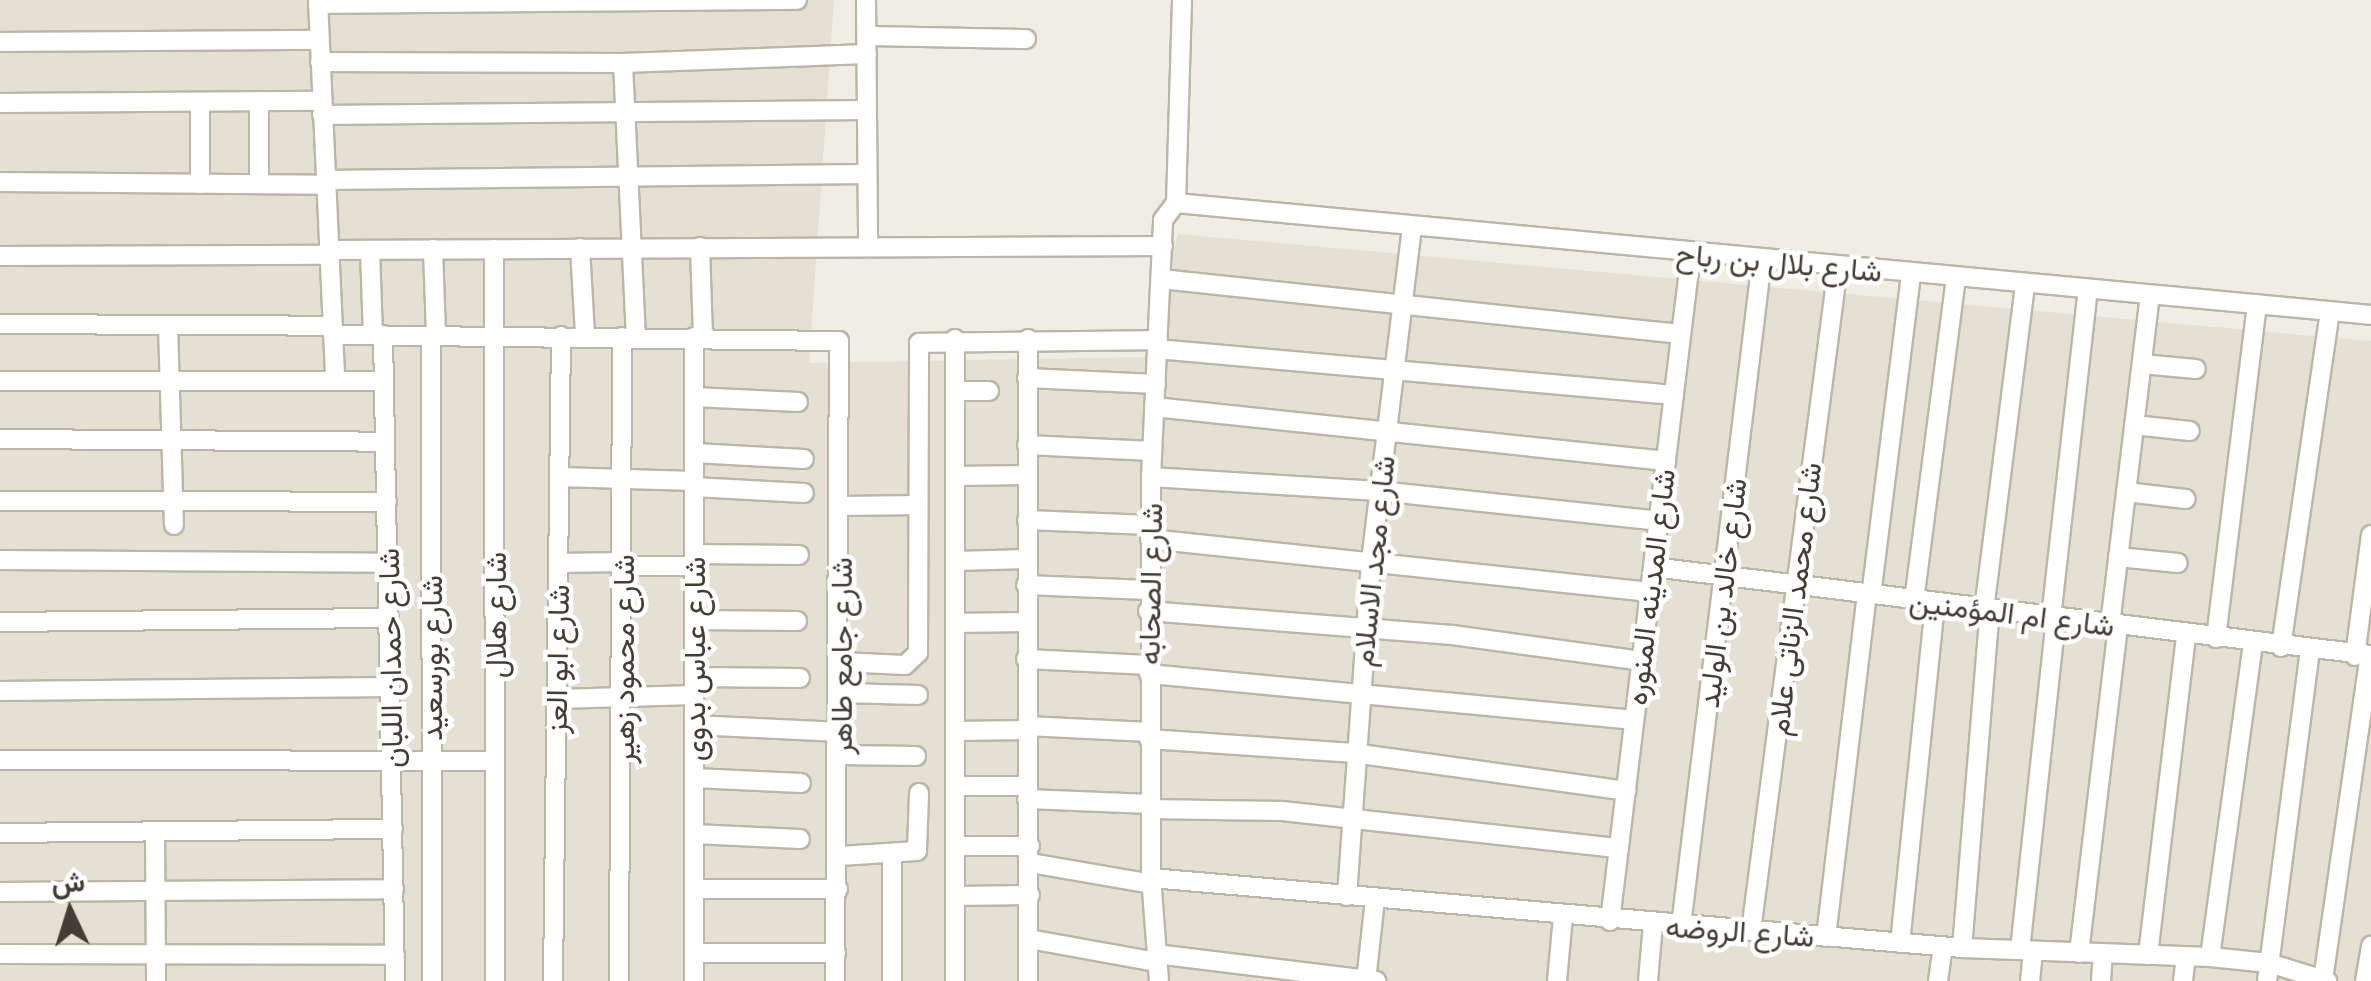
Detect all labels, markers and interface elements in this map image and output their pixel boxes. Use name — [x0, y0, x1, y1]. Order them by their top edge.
street label: شارع بلال بن رباح — [1675, 235, 1883, 289]
street label: شارع مجد الاسلام — [1344, 454, 1402, 668]
street label: شارع محمد الزناتى علام — [1759, 460, 1829, 738]
street label: شارع المدينه المنوره — [1618, 467, 1682, 707]
street label: شارع خالد بن الوليد — [1690, 476, 1754, 710]
street label: شارع الصحابه — [1131, 503, 1169, 665]
street label: شارع حمدان اللبان — [370, 548, 410, 768]
street label: شارع هلال — [477, 552, 513, 678]
street label: شارع محمود زهير — [605, 554, 641, 764]
street label: شارع عباس بدوى — [676, 557, 712, 761]
street label: شارع جامع طاهر — [823, 557, 859, 755]
street label: شارع بورسعيد — [413, 575, 449, 741]
street label: شارع ام المؤمنين — [1907, 583, 2117, 643]
street label: شارع ابو العز — [538, 584, 576, 734]
north arrow — [20, 861, 120, 961]
text: ش — [50, 861, 86, 901]
street label: شارع الروضه — [1664, 908, 1816, 954]

